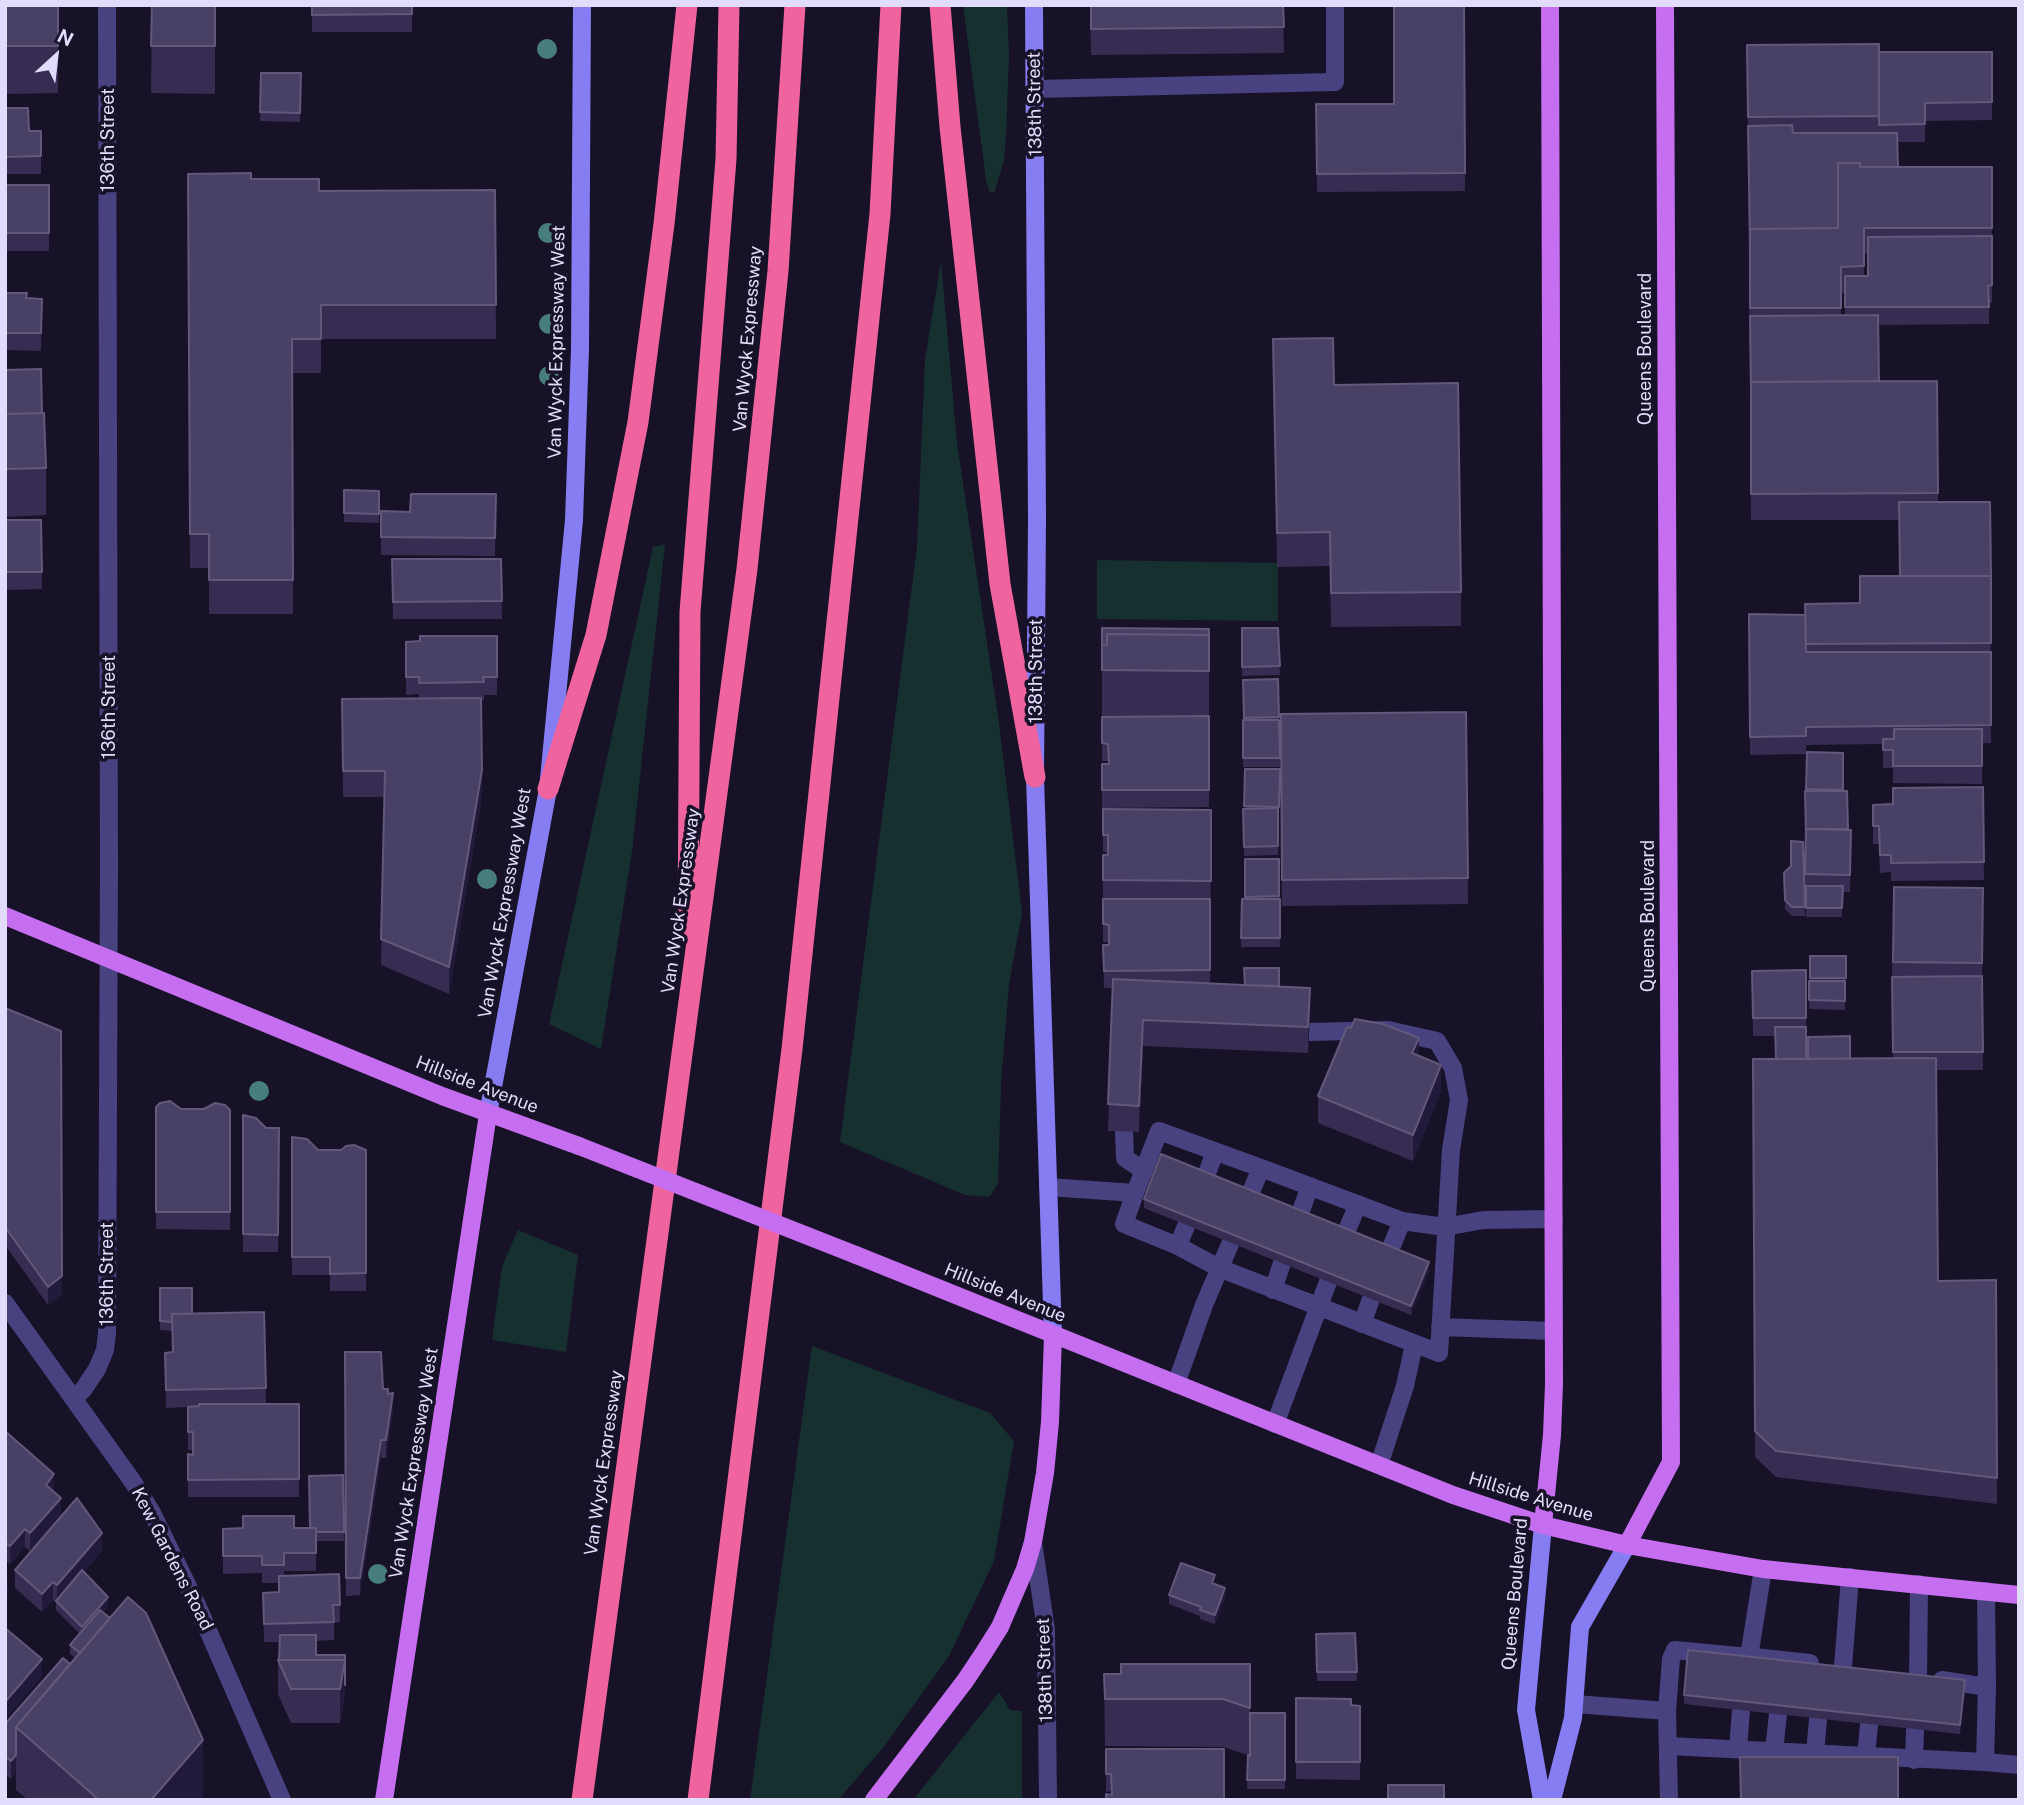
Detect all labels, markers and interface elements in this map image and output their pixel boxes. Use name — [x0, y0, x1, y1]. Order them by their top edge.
north arrow — [21, 21, 91, 91]
text: N — [54, 24, 77, 50]
street label: 138th Street — [1023, 52, 1047, 156]
street label: 136th Street — [97, 88, 119, 192]
street label: Van Wyck Expressway West — [544, 225, 570, 459]
street label: Van Wyck Expressway — [729, 245, 767, 433]
street label: Queens Boulevard — [1634, 273, 1656, 425]
street label: 138th Street — [1025, 619, 1047, 723]
street label: 136th Street — [98, 655, 120, 759]
street label: Van Wyck Expressway West — [474, 786, 536, 1020]
street label: Van Wyck Expressway — [657, 807, 705, 995]
street label: Queens Boulevard — [1637, 840, 1659, 992]
street label: Hillside Avenue — [413, 1052, 541, 1118]
street label: 136th Street — [96, 1222, 118, 1326]
street label: Hillside Avenue — [941, 1259, 1069, 1327]
street label: Van Wyck Expressway West — [385, 1346, 443, 1580]
street label: Van Wyck Expressway — [580, 1369, 628, 1557]
street label: Hillside Avenue — [1466, 1468, 1596, 1526]
street label: Kew Gardens Road — [127, 1484, 217, 1634]
street label: Queens Boulevard — [1498, 1517, 1532, 1671]
street label: 138th Street — [1032, 1617, 1058, 1723]

